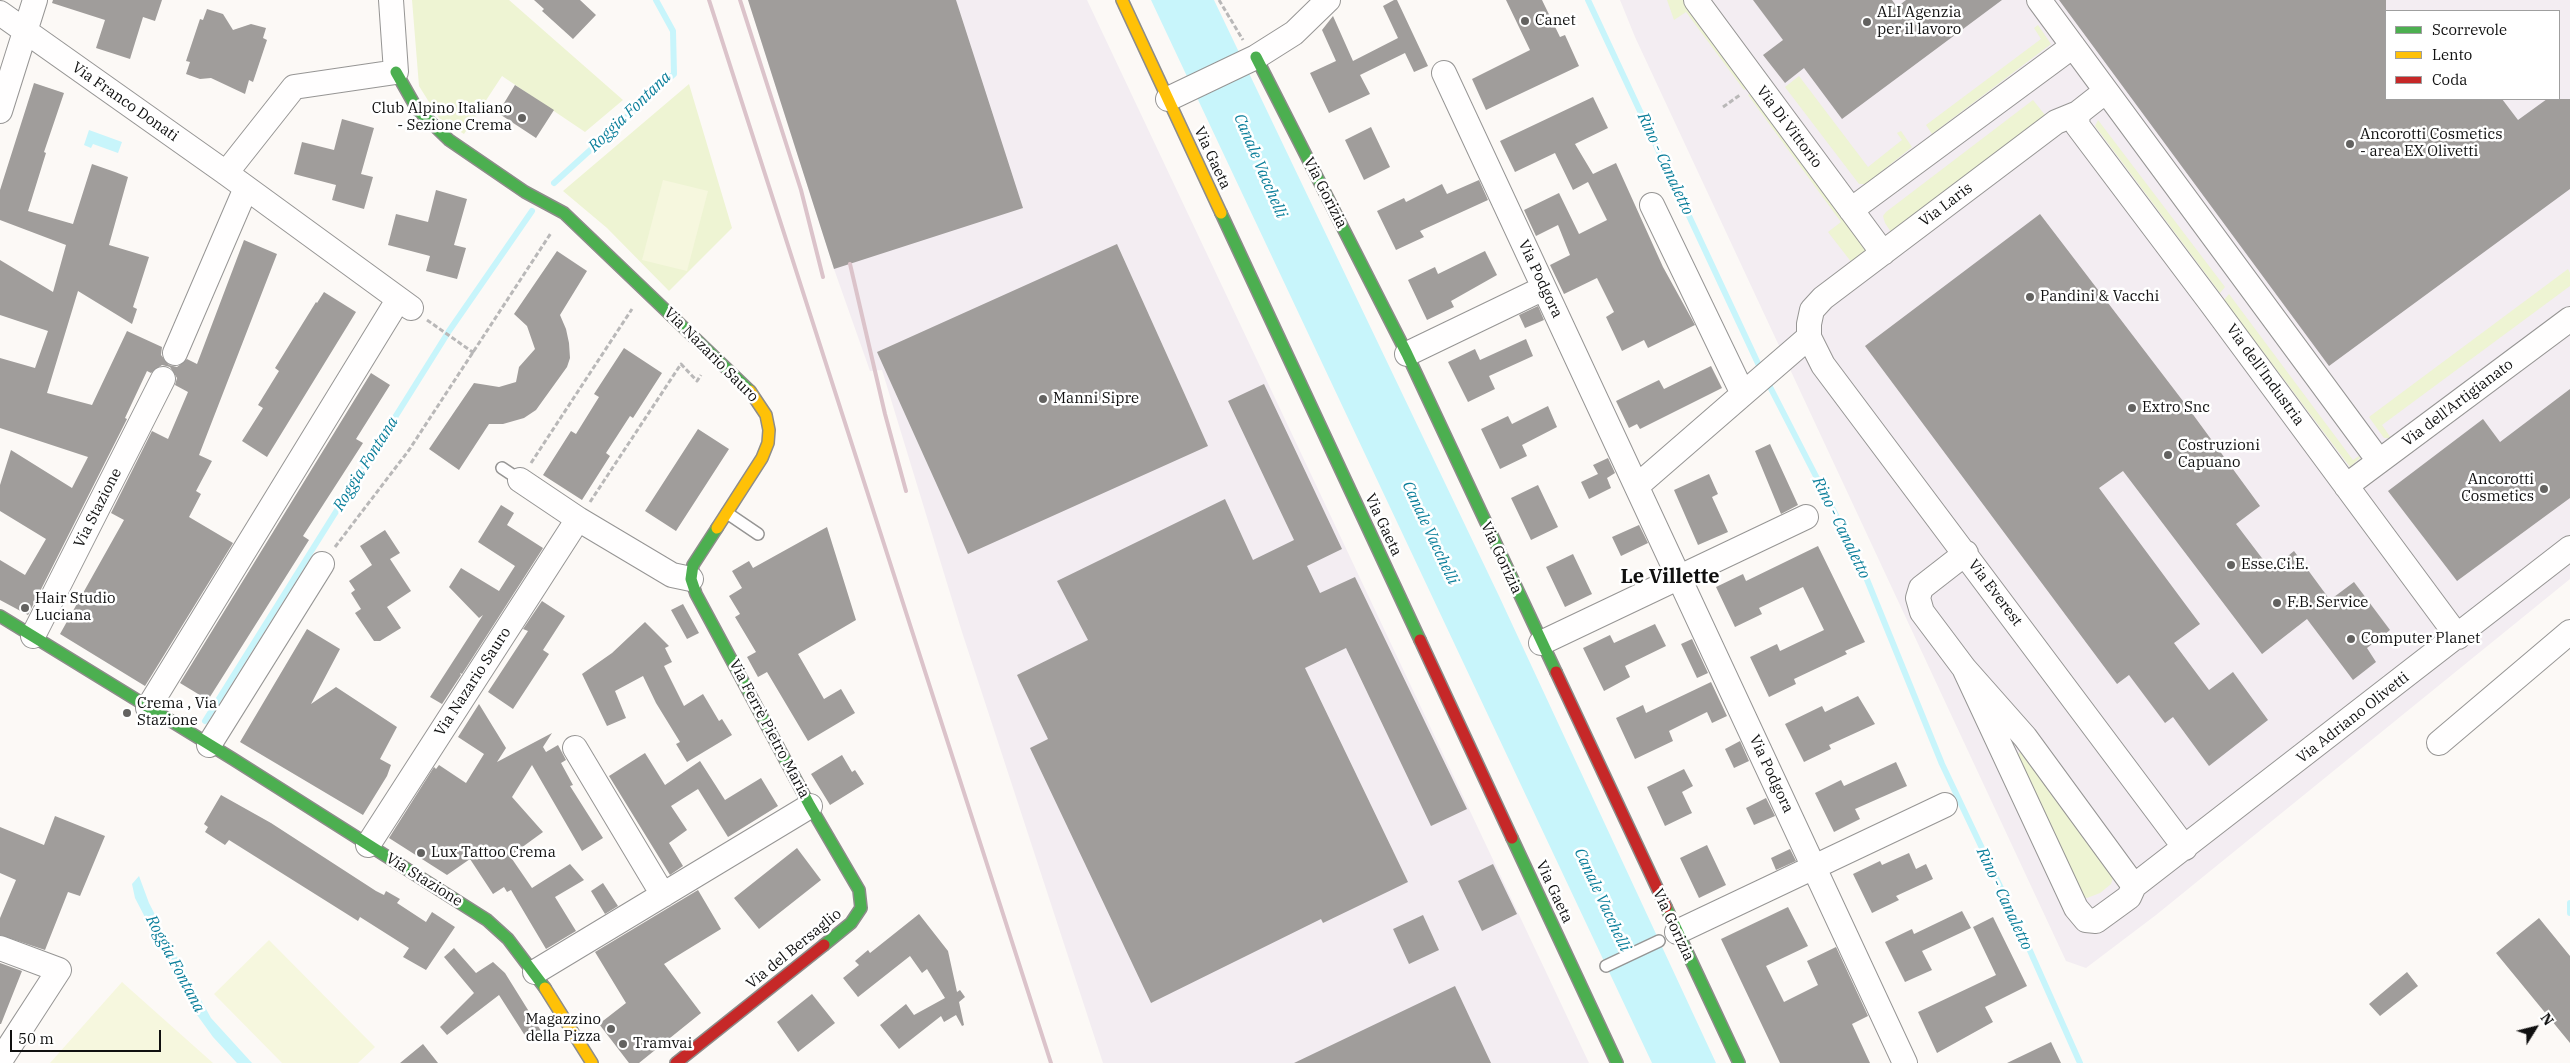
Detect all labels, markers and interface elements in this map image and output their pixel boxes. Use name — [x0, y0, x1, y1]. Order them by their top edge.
place label: ALI Agenzia per il lavoro — [1877, 4, 1961, 39]
legend — [2385, 10, 2560, 100]
place label: Canet — [1535, 12, 1576, 30]
marker: Canet — [1519, 15, 1531, 27]
marker: ALI Agenzia per il lavoro — [1861, 16, 1873, 28]
text: Scorrevole — [2432, 20, 2507, 39]
text: Lento — [2432, 45, 2472, 64]
street label: Via Franco Donati — [68, 59, 182, 145]
water label: Roggia Fontana — [585, 68, 675, 156]
text: Coda — [2432, 70, 2468, 89]
street label: Via Di Vittorio — [1752, 82, 1826, 172]
place label: Club Alpino Italiano - Sezione Crema — [372, 100, 512, 135]
water label: Rino - Canaletto — [1633, 110, 1697, 218]
water label: Canale Vacchelli — [1229, 111, 1291, 221]
marker: Club Alpino Italiano - Sezione Crema — [516, 112, 528, 124]
street label: Via Gaeta — [1190, 124, 1234, 192]
place label: Ancorotti Cosmetics - area EX Olivetti — [2360, 126, 2502, 161]
marker: Ancorotti Cosmetics - area EX Olivetti — [2344, 138, 2356, 150]
street label: Via Gorizia — [1299, 155, 1351, 231]
street label: Via Laris — [1916, 179, 1976, 231]
street label: Via Podgora — [1514, 237, 1566, 321]
place label: Pandini & Vacchi — [2040, 288, 2159, 306]
marker: Pandini & Vacchi — [2024, 291, 2036, 303]
street label: Via Nazario Sauro — [660, 304, 762, 406]
street label: Via dell'Industria — [2222, 321, 2308, 429]
street label: Via dell'Artigianato — [2399, 355, 2517, 451]
place label: Manni Sipre — [1053, 390, 1139, 408]
marker: Manni Sipre — [1037, 393, 1049, 405]
place label: Extro Snc — [2142, 399, 2210, 417]
marker: Extro Snc — [2126, 402, 2138, 414]
water label: Roggia Fontana — [329, 413, 403, 515]
place label: Costruzioni Capuano — [2178, 437, 2260, 472]
marker: Costruzioni Capuano — [2162, 449, 2174, 461]
street label: Via Stazione — [70, 465, 126, 551]
place label: Ancorotti Cosmetics — [2461, 471, 2534, 506]
water label: Rino - Canaletto — [1808, 474, 1874, 582]
water label: Canale Vacchelli — [1398, 478, 1462, 588]
marker: Ancorotti Cosmetics — [2538, 483, 2550, 495]
street label: Via Gaeta — [1361, 491, 1405, 559]
street label: Via Gorizia — [1477, 519, 1525, 597]
street label: Via Everest — [1964, 556, 2026, 630]
place label: Esse.Ci.E. — [2241, 556, 2309, 574]
marker: Esse.Ci.E. — [2225, 559, 2237, 571]
district label: Le Villette — [1620, 565, 1720, 589]
place label: Hair Studio Luciana — [35, 590, 116, 625]
place label: F.B. Service — [2287, 594, 2368, 612]
marker: F.B. Service — [2271, 597, 2283, 609]
marker: Hair Studio Luciana — [19, 602, 31, 614]
street label: Via Nazario Sauro — [431, 624, 515, 740]
place label: Computer Planet — [2361, 630, 2480, 648]
marker: Computer Planet — [2345, 633, 2357, 645]
street label: Via Ferrè Pietro Maria — [725, 657, 813, 801]
street label: Via Adriano Olivetti — [2293, 669, 2413, 767]
place label: Crema , Via Stazione — [137, 695, 217, 730]
marker: Crema , Via Stazione — [121, 707, 133, 719]
street label: Via Podgora — [1745, 732, 1797, 816]
place label: Lux Tattoo Crema — [431, 844, 556, 862]
water label: Canale Vacchelli — [1570, 845, 1634, 955]
water label: Rino - Canaletto — [1972, 845, 2036, 953]
marker: Lux Tattoo Crema — [415, 847, 427, 859]
street label: Via Stazione — [382, 849, 466, 911]
street label: Via Gaeta — [1532, 858, 1576, 926]
street label: Via Gorizia — [1649, 886, 1697, 964]
street label: Via del Bersaglio — [743, 905, 845, 993]
water label: Roggia Fontana — [141, 912, 209, 1016]
north arrow — [2510, 1003, 2560, 1053]
text: N — [2537, 1009, 2558, 1029]
place label: Magazzino della Pizza — [525, 1011, 601, 1046]
scale bar — [12, 1020, 164, 1052]
marker: Magazzino della Pizza — [605, 1023, 617, 1035]
text: 50 m — [18, 1029, 54, 1048]
place label: Tramvai — [633, 1035, 692, 1053]
marker: Tramvai — [617, 1038, 629, 1050]

